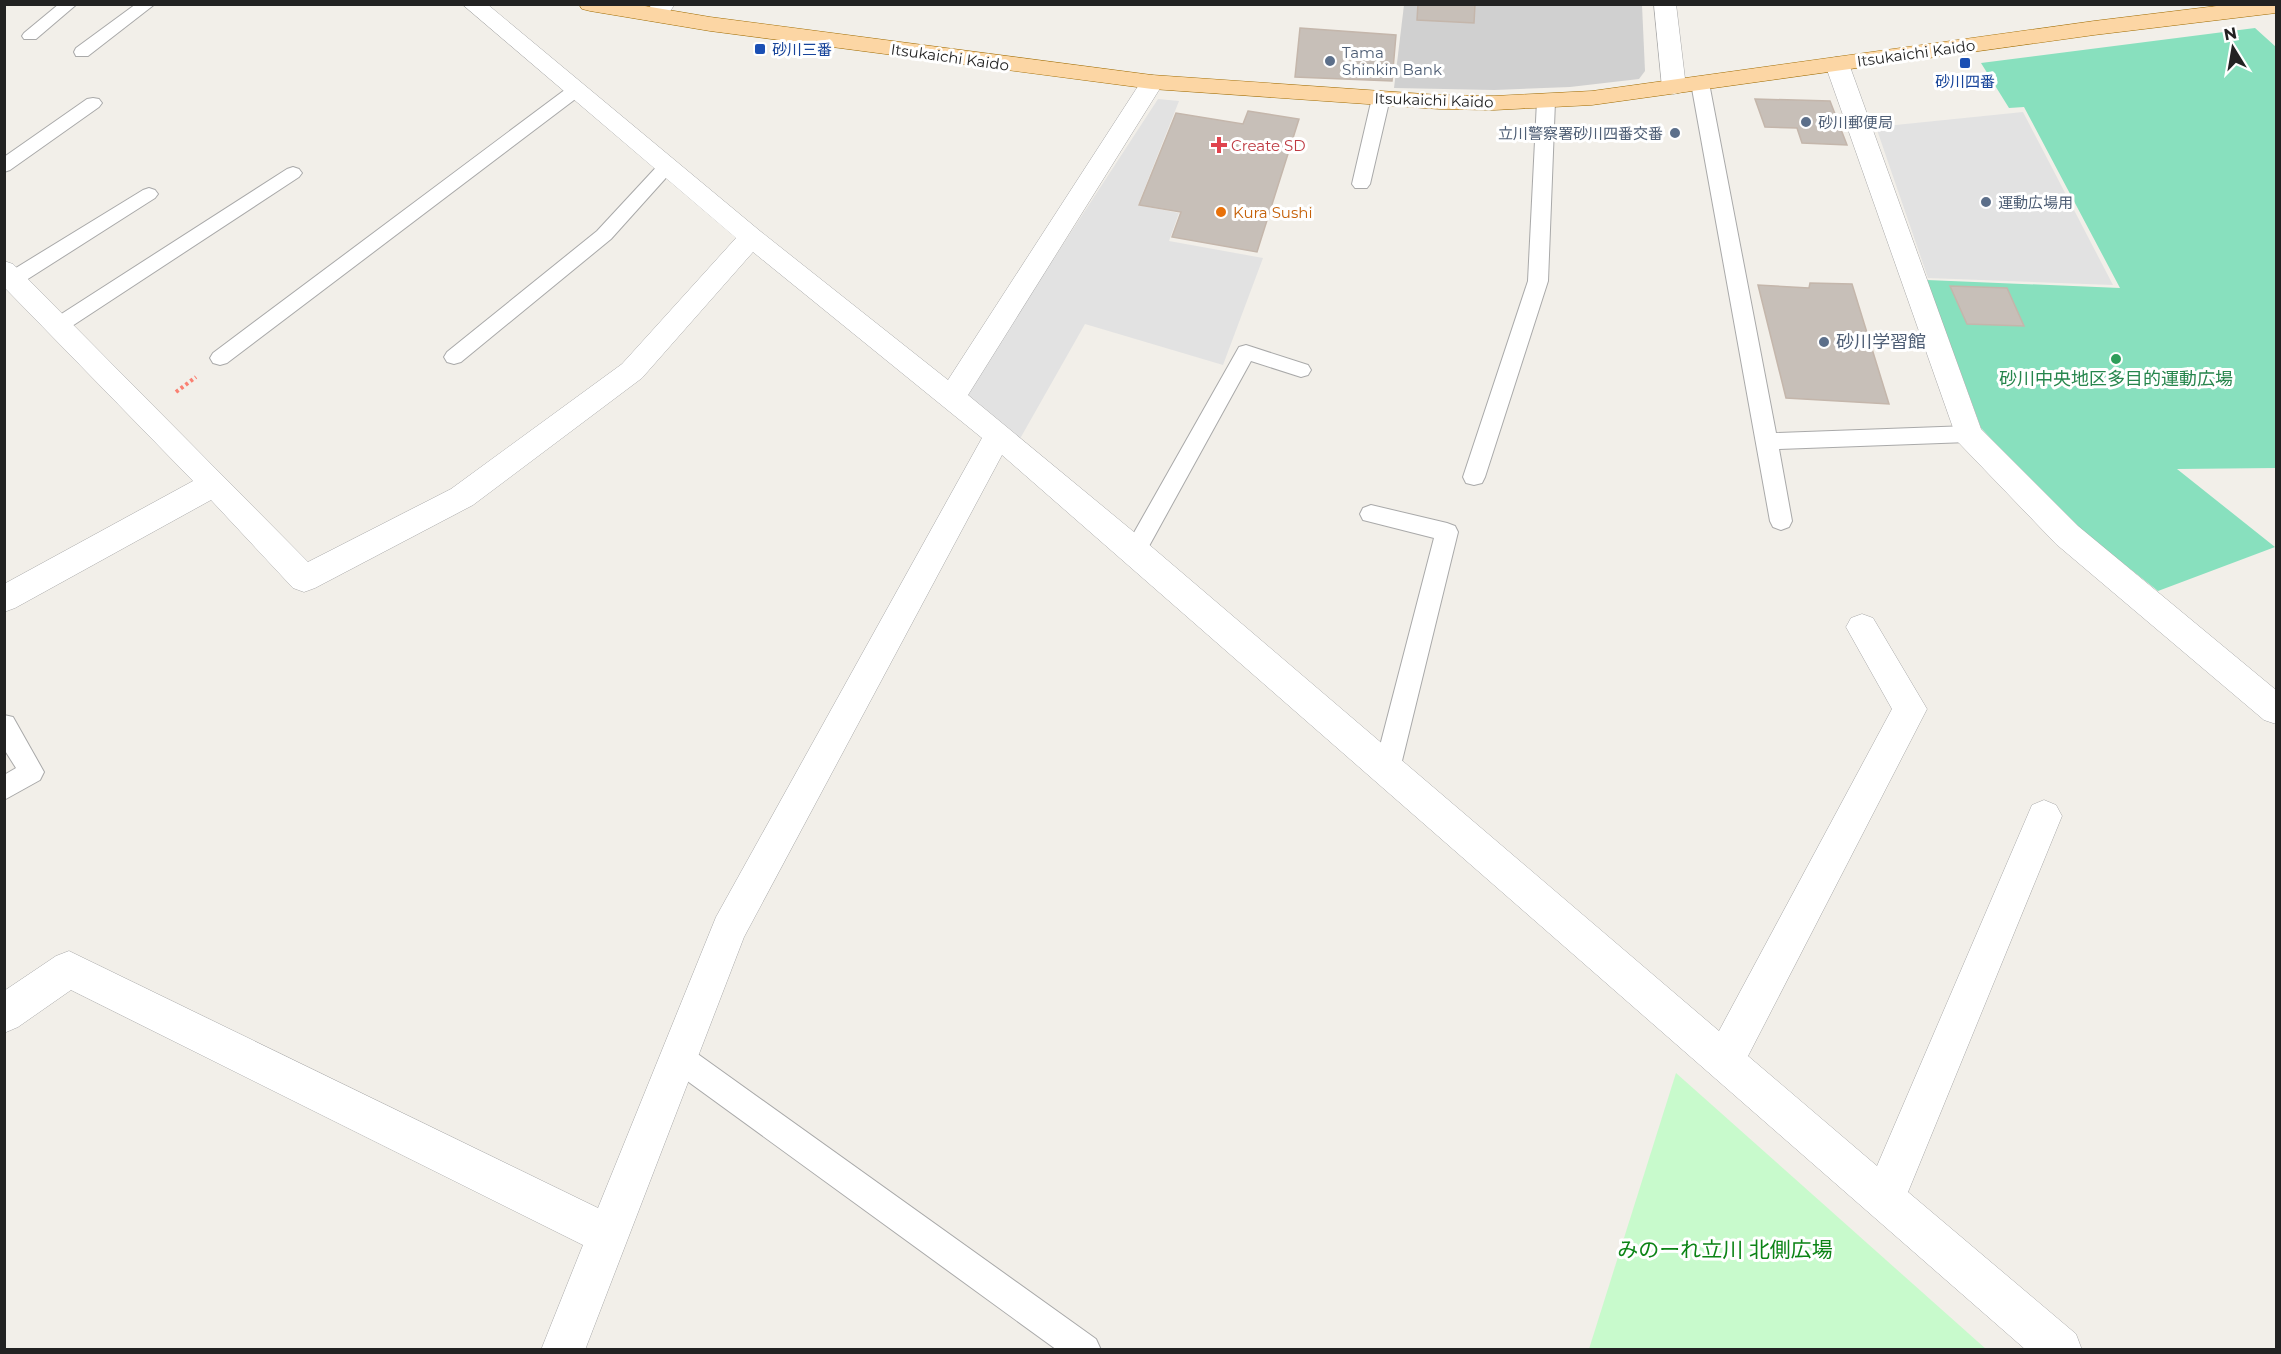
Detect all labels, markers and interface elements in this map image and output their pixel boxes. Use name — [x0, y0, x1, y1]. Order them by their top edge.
north arrow — [2203, 18, 2263, 78]
text: N — [2222, 23, 2238, 44]
street label: Itsukaichi Kaido — [1856, 35, 1976, 71]
street label: Itsukaichi Kaido — [890, 39, 1010, 75]
place label: 砂川三番 — [772, 40, 832, 59]
marker: 砂川三番 — [753, 42, 767, 56]
place label: Tama Shinkin Bank — [1342, 43, 1442, 79]
marker: Tama Shinkin Bank — [1323, 54, 1337, 68]
marker: 砂川四番 — [1958, 56, 1972, 70]
place label: 砂川四番 — [1935, 72, 1995, 91]
street label: Itsukaichi Kaido — [1374, 88, 1494, 112]
place label: 砂川郵便局 — [1818, 113, 1893, 132]
marker: 砂川郵便局 — [1799, 115, 1813, 129]
place label: 立川警察署砂川四番交番 — [1498, 124, 1663, 143]
marker: 立川警察署砂川四番交番 — [1668, 126, 1682, 140]
place label: Create SD — [1231, 136, 1306, 155]
marker: Create SD — [1212, 138, 1226, 152]
place label: 運動広場用 — [1998, 193, 2073, 212]
marker: 運動広場用 — [1979, 195, 1993, 209]
place label: Kura Sushi — [1233, 203, 1312, 222]
marker: Kura Sushi — [1214, 205, 1228, 219]
place label: 砂川学習館 — [1836, 331, 1926, 353]
marker: 砂川学習館 — [1817, 335, 1831, 349]
marker: 砂川中央地区多目的運動広場 — [2109, 352, 2123, 366]
place label: 砂川中央地区多目的運動広場 — [1999, 368, 2233, 390]
park label: みのーれ立川 北側広場 — [1617, 1237, 1833, 1262]

